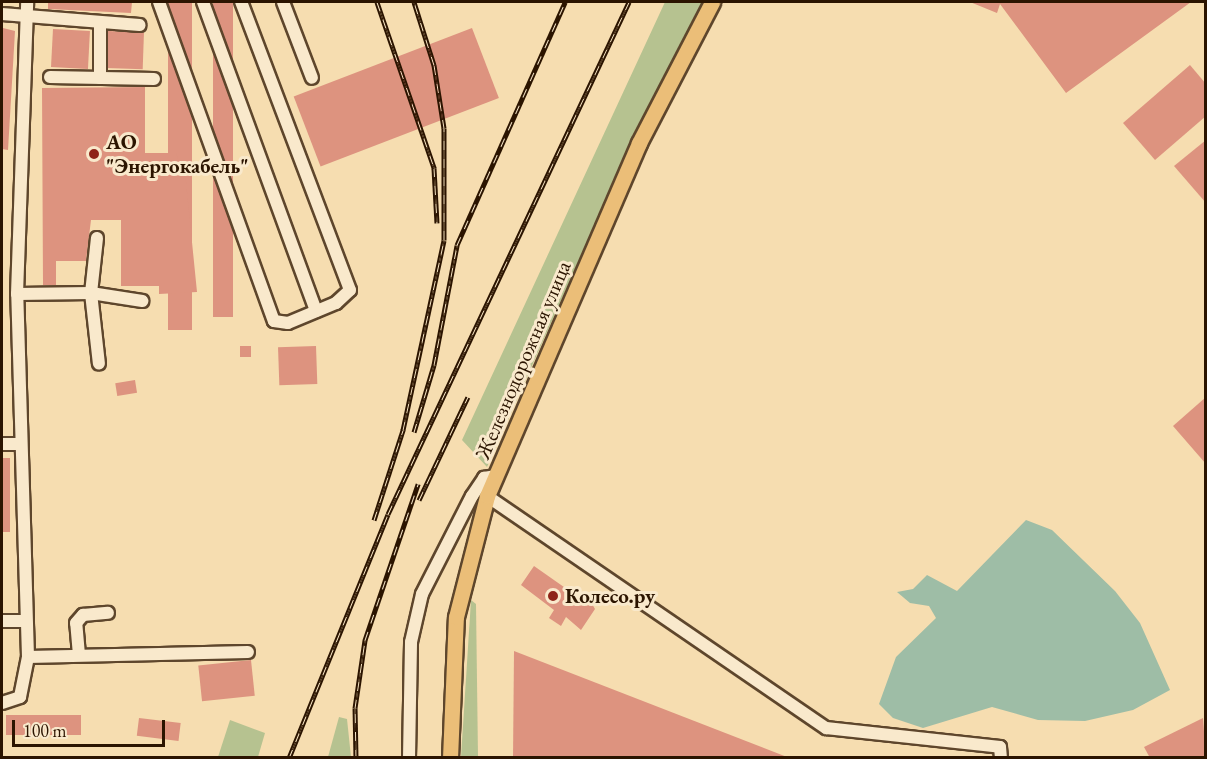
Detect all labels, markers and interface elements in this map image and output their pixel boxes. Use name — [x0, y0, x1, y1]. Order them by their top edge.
place label: АО "Энергокабель" — [106, 129, 249, 179]
marker: АО "Энергокабель" — [87, 147, 101, 161]
street label: Железнодорожная улица — [470, 257, 576, 463]
place label: Колесо.ру — [565, 583, 655, 609]
marker: Колесо.ру — [546, 589, 560, 603]
scale bar — [15, 708, 168, 746]
text: 100 m — [23, 719, 67, 742]

